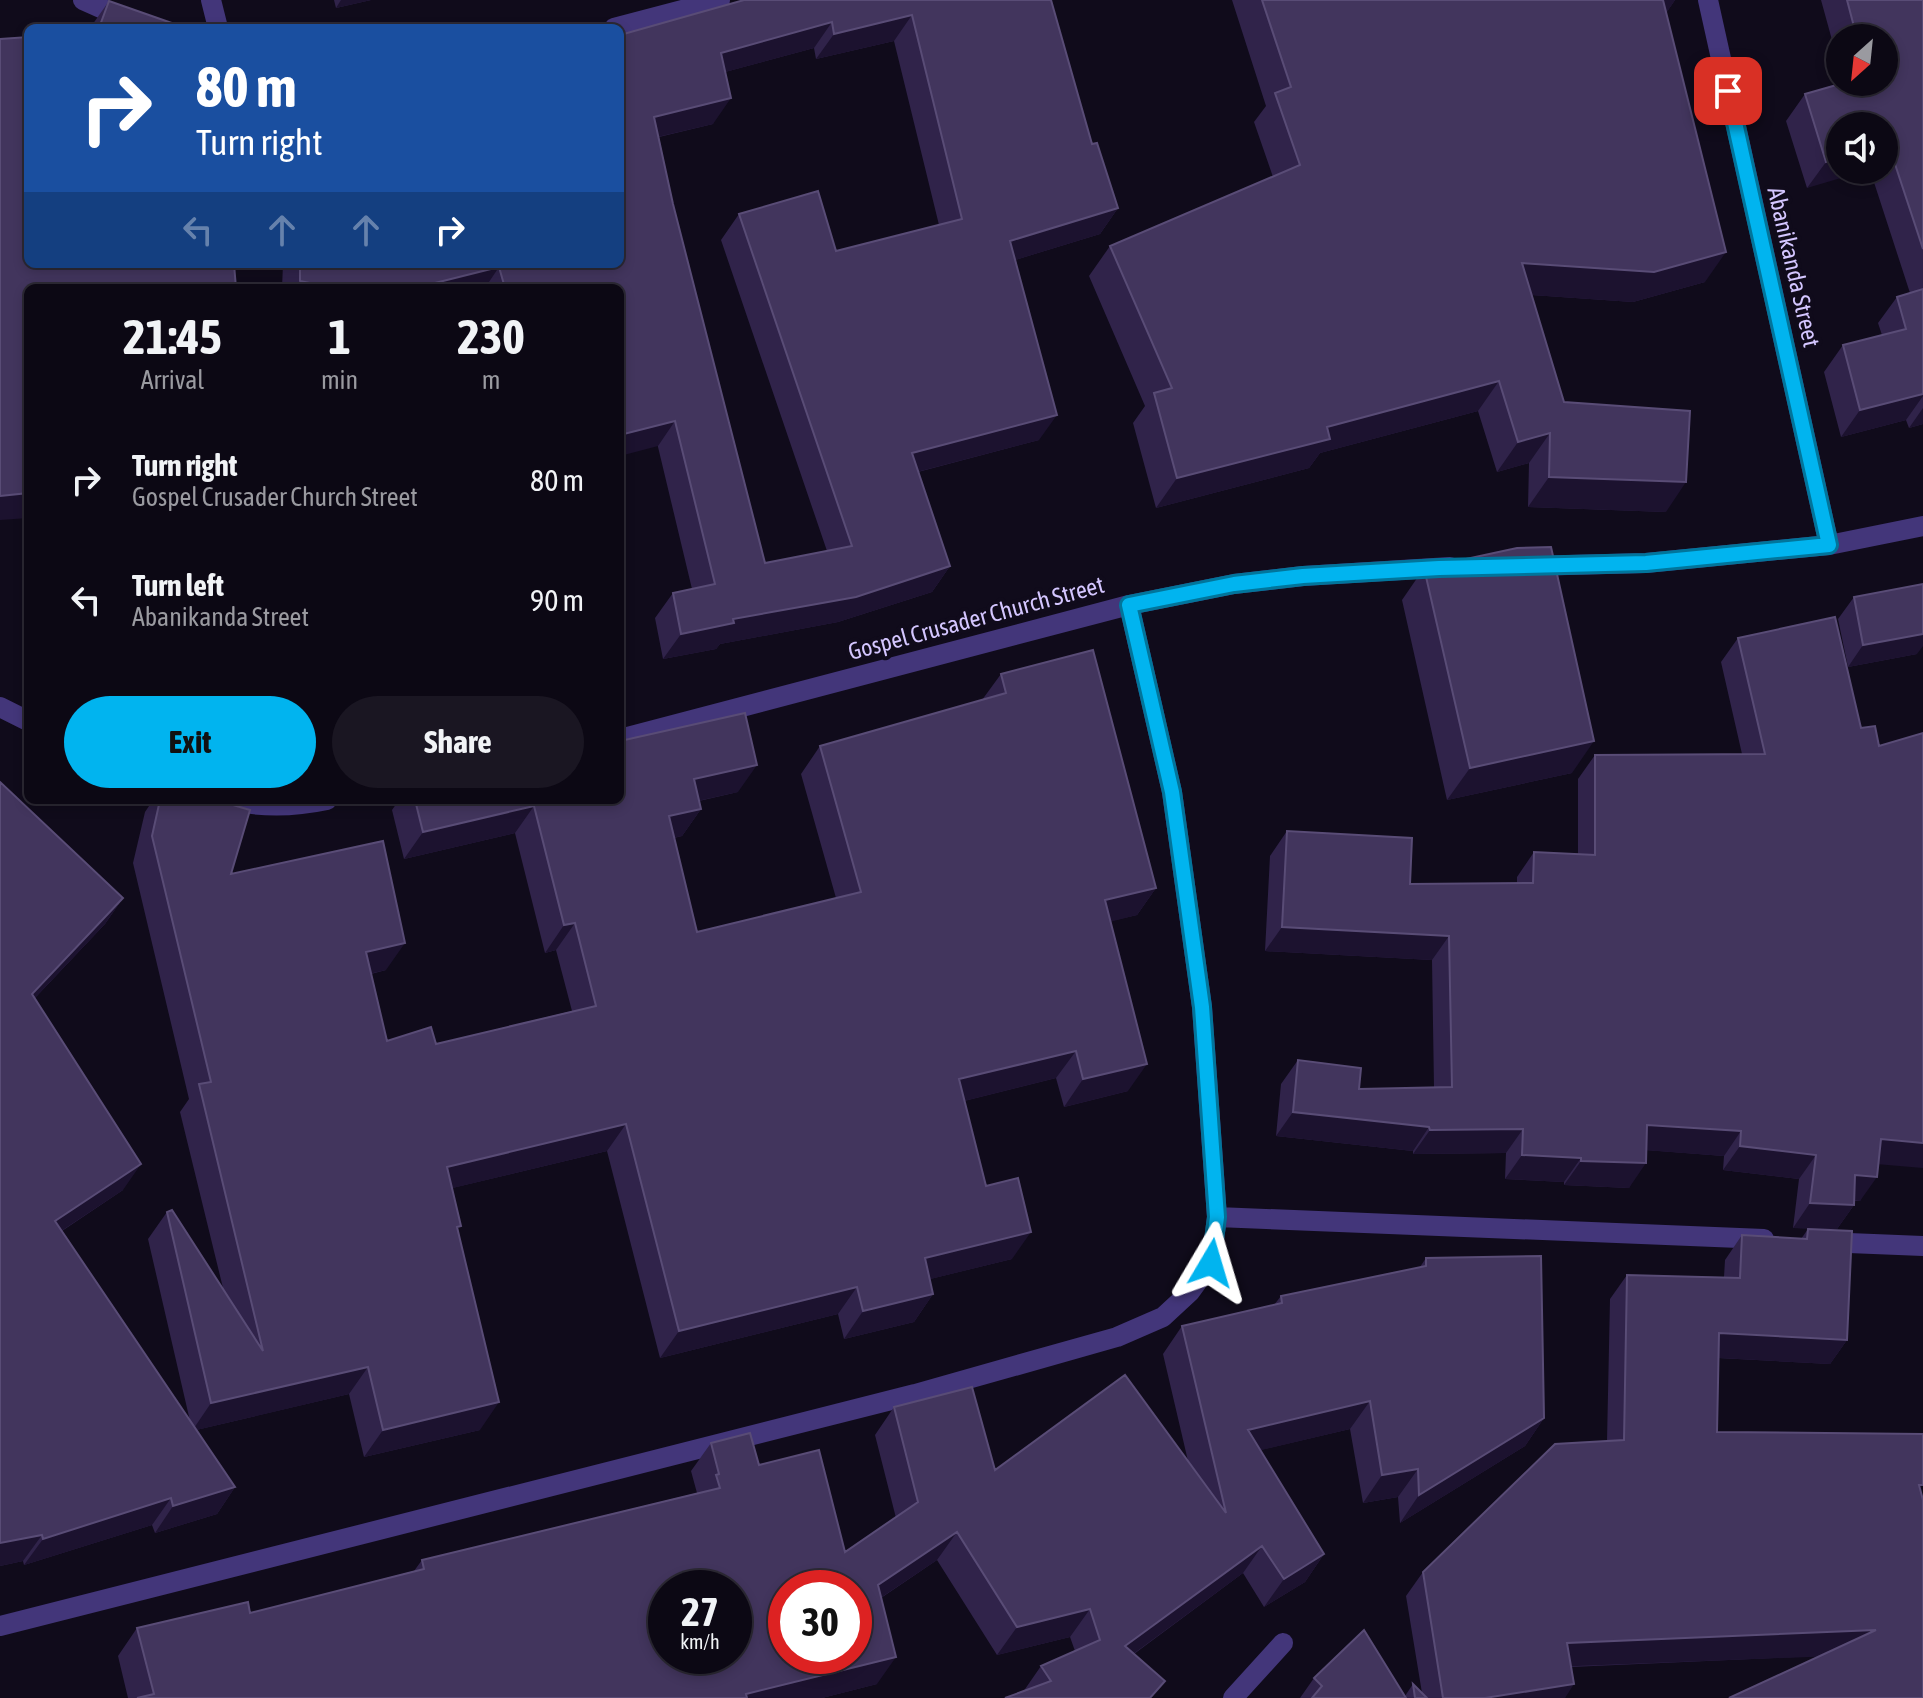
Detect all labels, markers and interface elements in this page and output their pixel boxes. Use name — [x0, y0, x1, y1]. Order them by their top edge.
north arrow — [1826, 24, 1898, 96]
map controls — [1826, 24, 1898, 184]
text: 80 m — [196, 55, 297, 119]
icon: right — [64, 56, 168, 160]
pin — [1694, 57, 1762, 125]
icon: arrive — [1706, 69, 1750, 113]
button: sound — [1826, 112, 1898, 184]
text: Turn right — [196, 121, 323, 163]
street label: Abanikanda Street — [1762, 184, 1826, 350]
icon: left — [176, 208, 220, 252]
icon: ahead — [260, 208, 304, 252]
icon: ahead — [344, 208, 388, 252]
icon: right — [428, 208, 472, 252]
text: 21:45 — [123, 309, 222, 364]
text: 1 — [328, 309, 351, 364]
text: 230 — [457, 309, 525, 364]
text: Arrival — [141, 365, 204, 395]
text: min — [321, 365, 358, 395]
text: m — [482, 365, 500, 395]
text: Turn right — [132, 448, 238, 482]
icon: right — [64, 458, 108, 502]
text: 80 m — [530, 463, 584, 497]
text: Gospel Crusader Church Street — [132, 482, 418, 512]
text: Turn left — [132, 568, 224, 602]
street label: Gospel Crusader Church Street — [845, 571, 1107, 665]
icon: left — [64, 578, 108, 622]
text: 90 m — [530, 583, 584, 617]
text: Abanikanda Street — [132, 602, 309, 632]
button: Exit — [64, 696, 316, 788]
button: Share — [332, 696, 584, 788]
position arrow — [1169, 1221, 1253, 1305]
speed limit sign: 30 — [768, 1570, 872, 1674]
text: 27 — [681, 1589, 719, 1634]
text: km/h — [680, 1630, 720, 1653]

